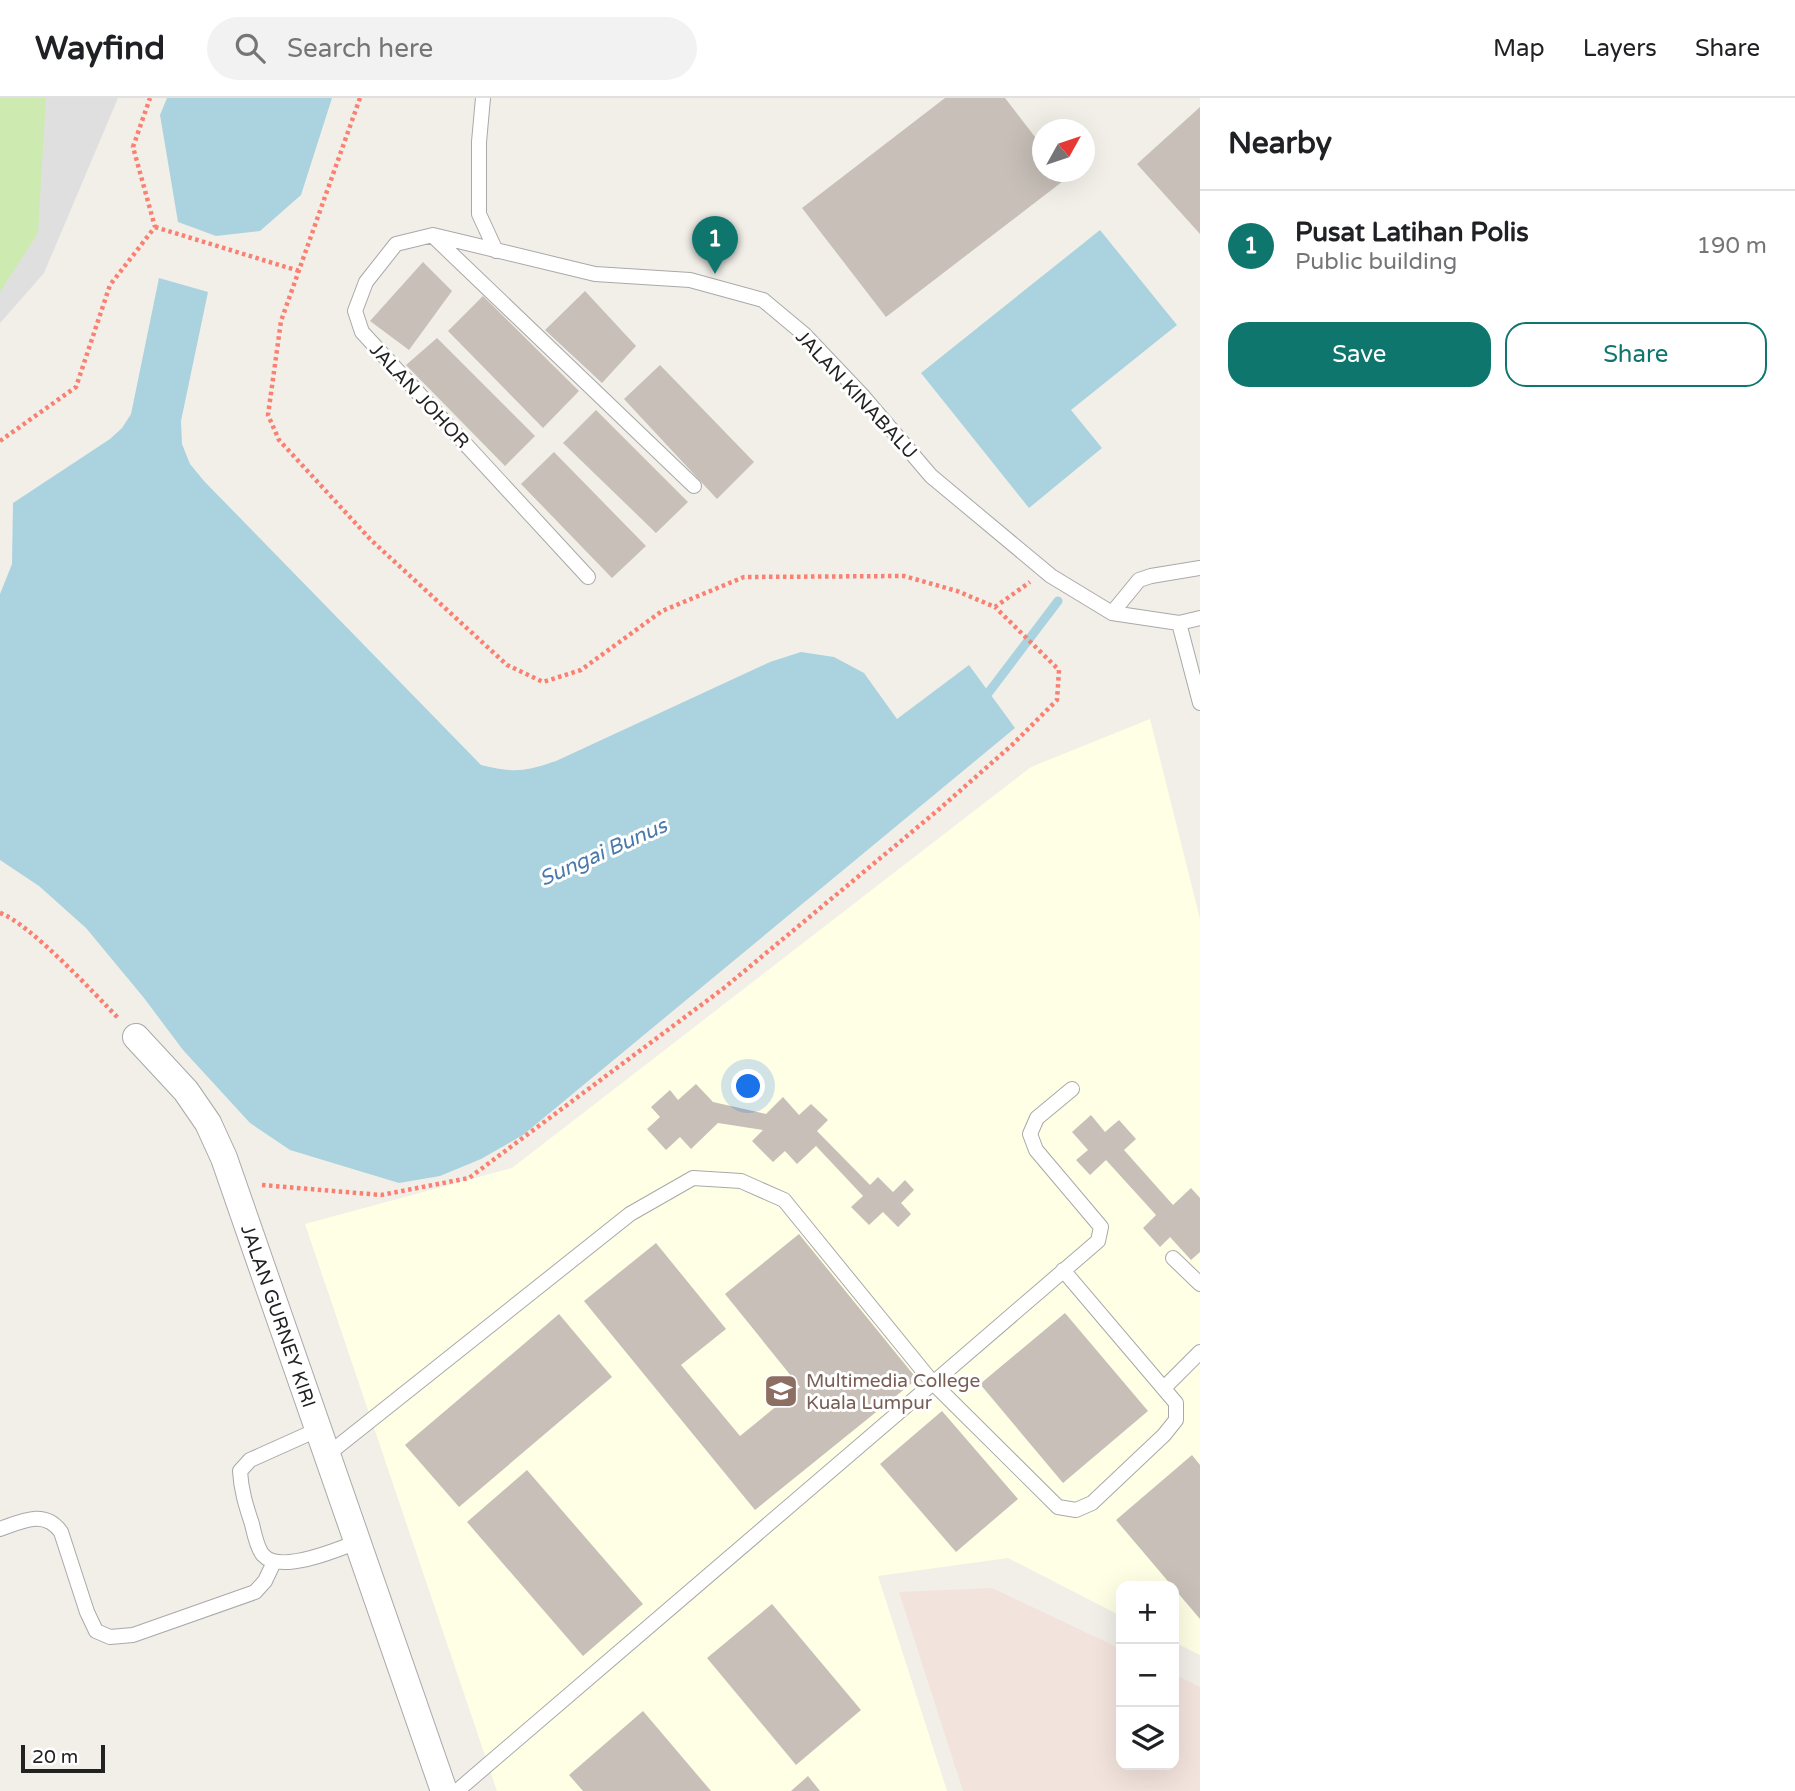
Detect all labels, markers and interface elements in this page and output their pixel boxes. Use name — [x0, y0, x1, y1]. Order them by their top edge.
search box — [207, 17, 697, 80]
text: Wayfind — [35, 29, 165, 68]
icon: search — [231, 29, 269, 67]
text: Search here — [287, 33, 433, 64]
text: Map — [1493, 34, 1545, 63]
text: Layers — [1583, 34, 1657, 63]
text: Share — [1695, 34, 1760, 63]
north arrow — [1032, 119, 1095, 182]
text: Nearby — [1228, 125, 1332, 162]
pin: 1 — [692, 216, 738, 274]
text: Pusat Latihan Polis — [1295, 217, 1529, 248]
text: 1 — [1244, 232, 1258, 260]
text: 190 m — [1697, 232, 1767, 260]
text: Public building — [1295, 248, 1457, 276]
button: Save — [1228, 322, 1491, 387]
button: Share — [1505, 322, 1767, 387]
street label: JALAN KINABALU — [791, 326, 922, 464]
street label: JALAN JOHOR — [365, 339, 474, 453]
water label: Sungai Bunus — [536, 812, 673, 892]
your location — [731, 1069, 765, 1103]
street label: JALAN GURNEY KIRI — [236, 1222, 320, 1410]
place label: Multimedia College Kuala Lumpur — [806, 1370, 980, 1414]
school or university icon: Multimedia College Kuala Lumpur — [762, 1372, 800, 1410]
map controls — [1116, 1581, 1179, 1770]
button: + — [1116, 1581, 1179, 1644]
button: − — [1116, 1644, 1179, 1707]
button: layers — [1116, 1707, 1179, 1770]
scale bar — [21, 1742, 105, 1774]
text: 20 m — [32, 1746, 78, 1768]

